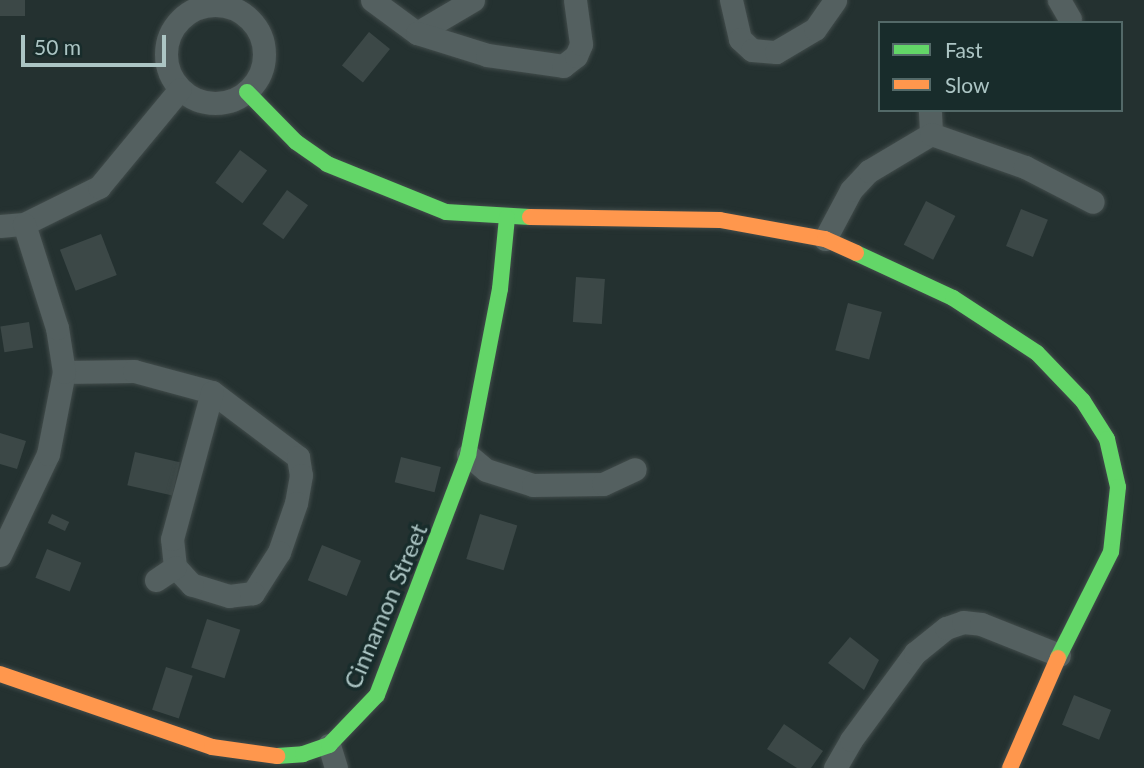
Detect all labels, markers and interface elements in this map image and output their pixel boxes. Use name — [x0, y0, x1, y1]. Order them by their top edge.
scale bar — [24, 21, 170, 65]
legend — [878, 21, 1123, 112]
text: 50 m — [34, 34, 81, 59]
text: Fast — [945, 37, 982, 62]
text: Slow — [945, 72, 989, 97]
street label: Cinnamon Street — [337, 519, 433, 693]

